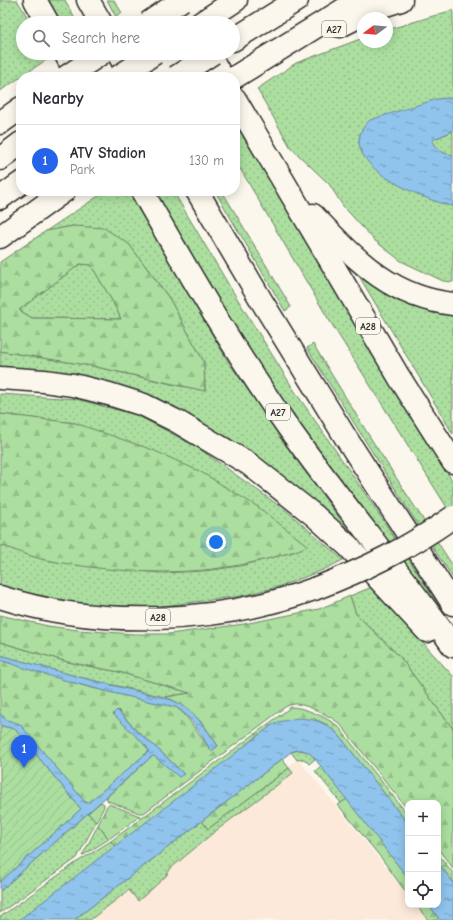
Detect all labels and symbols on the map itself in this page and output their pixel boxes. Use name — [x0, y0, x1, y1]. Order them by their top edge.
north arrow — [357, 12, 393, 48]
road number: A27 — [322, 21, 346, 37]
road number: A28 — [356, 318, 380, 334]
road number: A27 — [266, 404, 290, 420]
your location — [206, 532, 226, 552]
road number: A28 — [146, 609, 170, 625]
pin: 1 — [11, 735, 37, 768]

